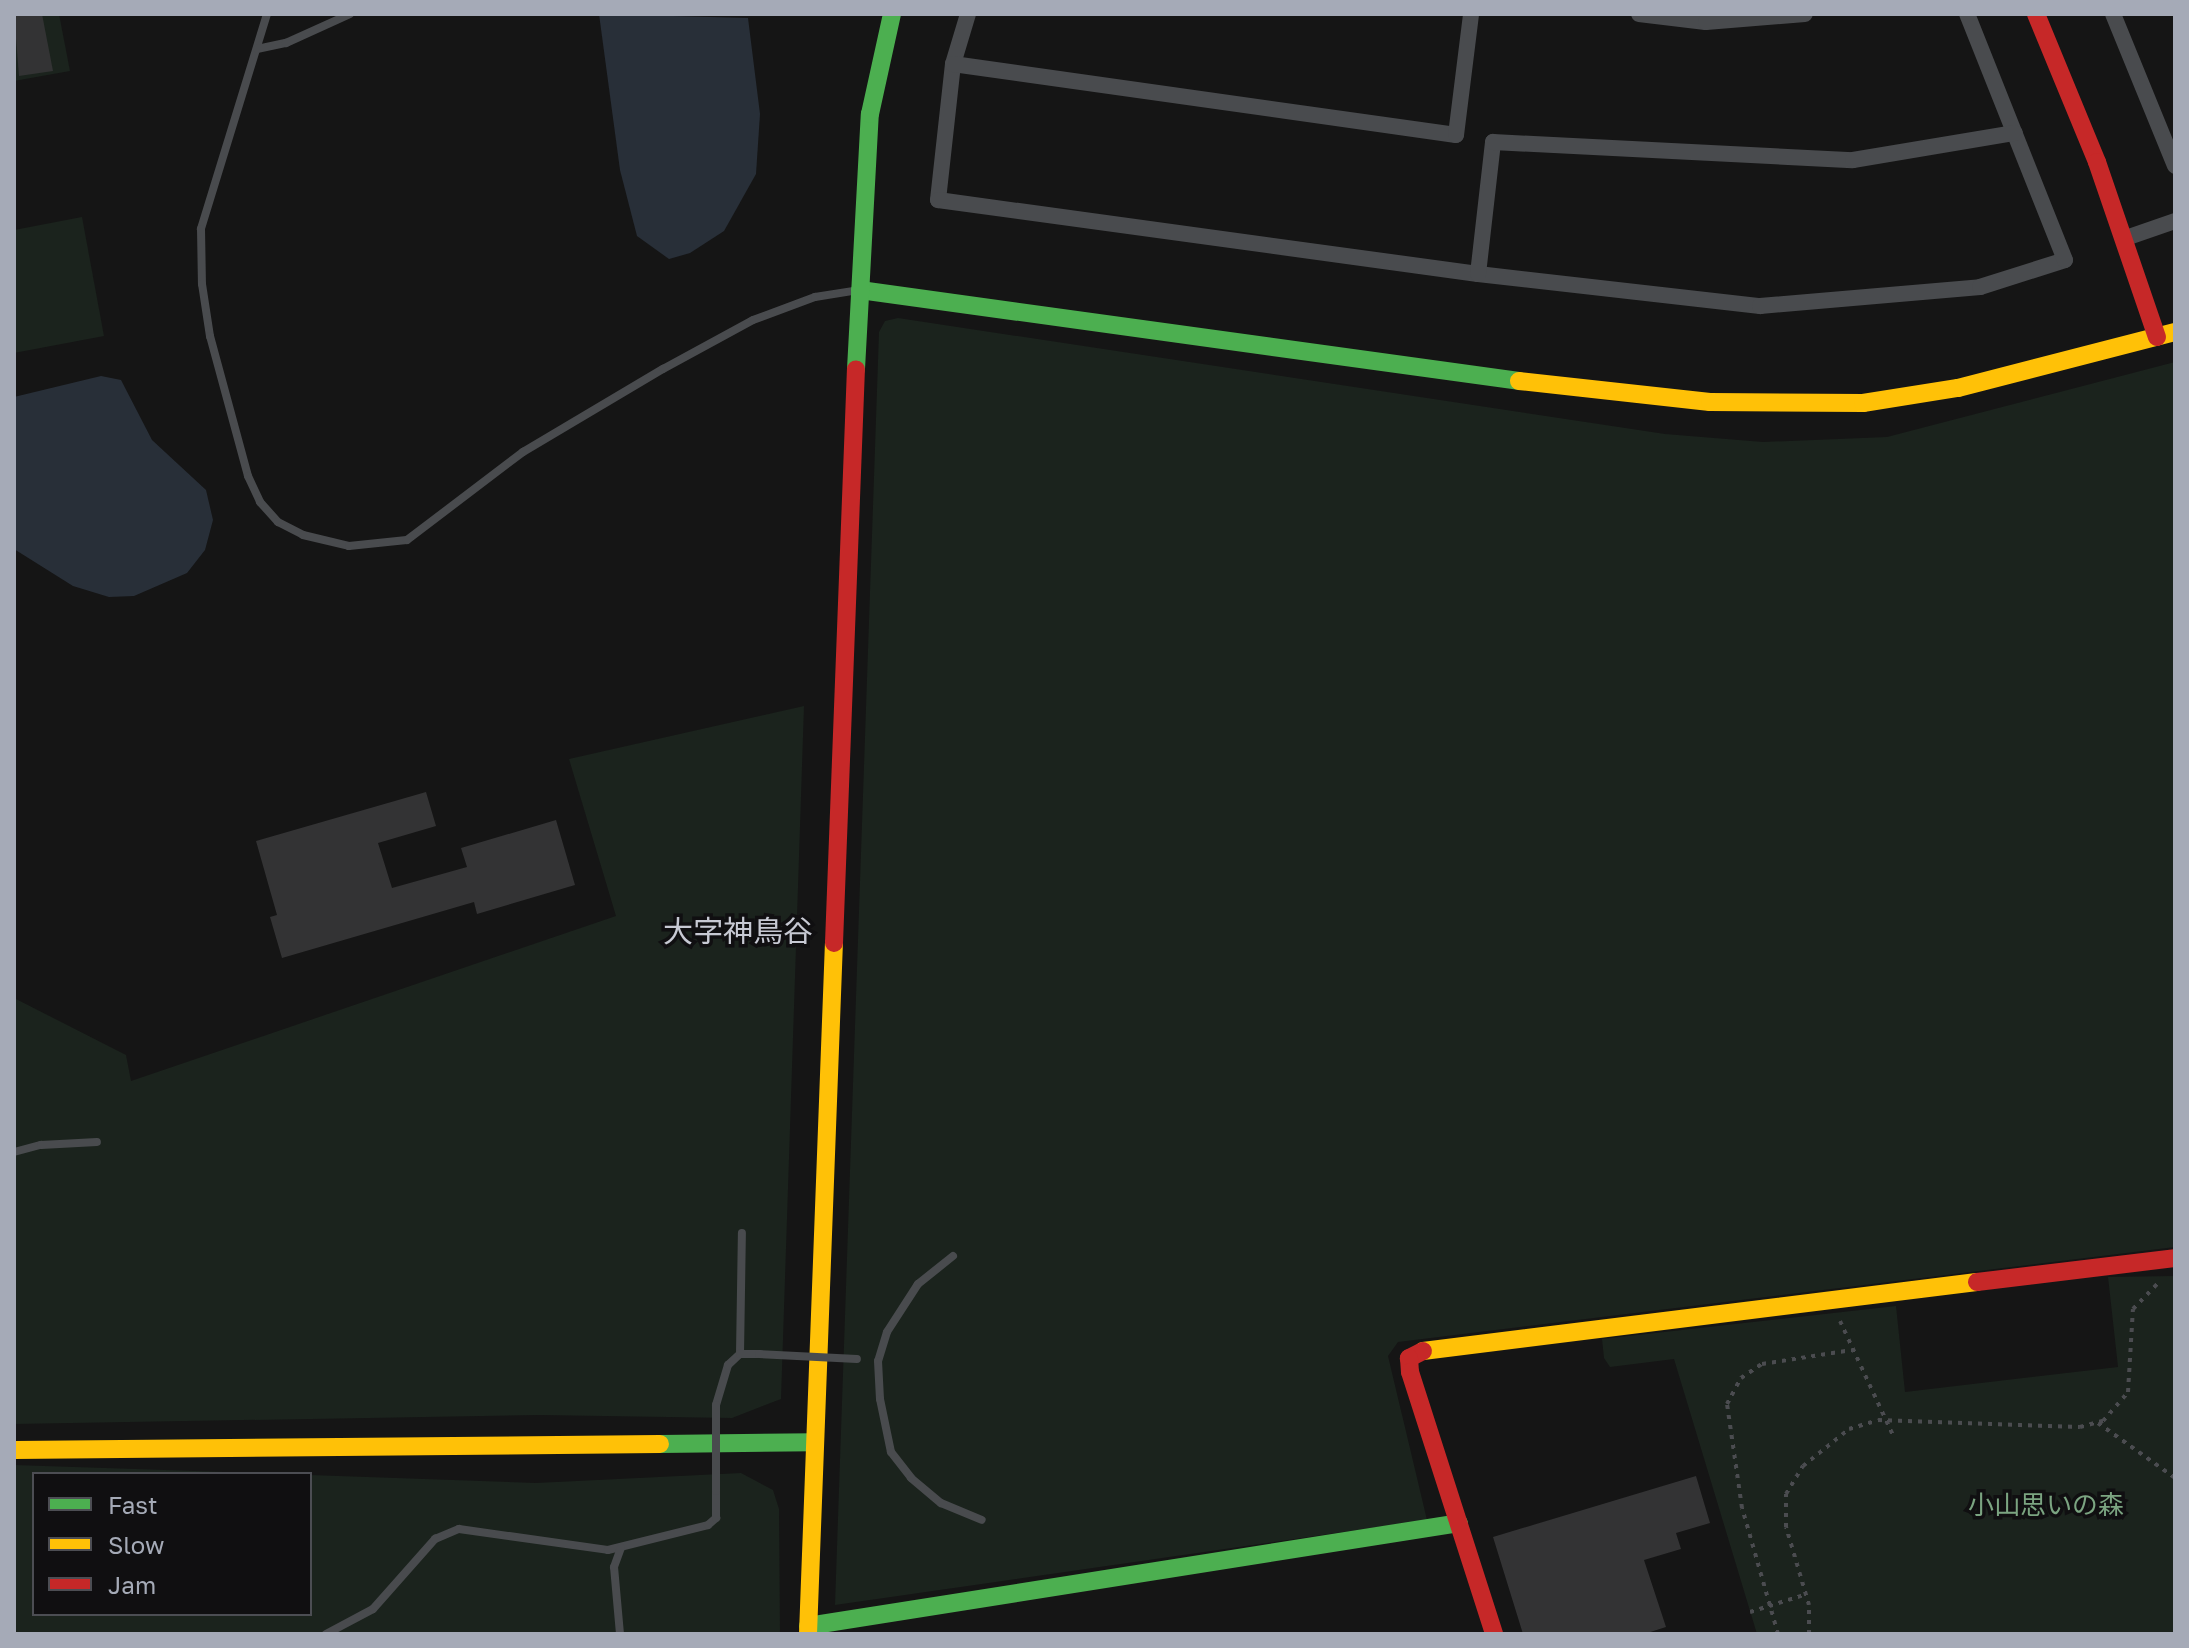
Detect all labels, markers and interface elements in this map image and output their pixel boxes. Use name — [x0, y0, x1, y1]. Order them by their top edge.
district label: 大字神鳥谷 — [663, 913, 813, 949]
legend — [32, 1472, 312, 1616]
park label: 小山思いの森 — [1968, 1489, 2124, 1521]
text: Fast — [108, 1490, 158, 1519]
text: Slow — [108, 1530, 164, 1559]
text: Jam — [108, 1570, 156, 1599]

